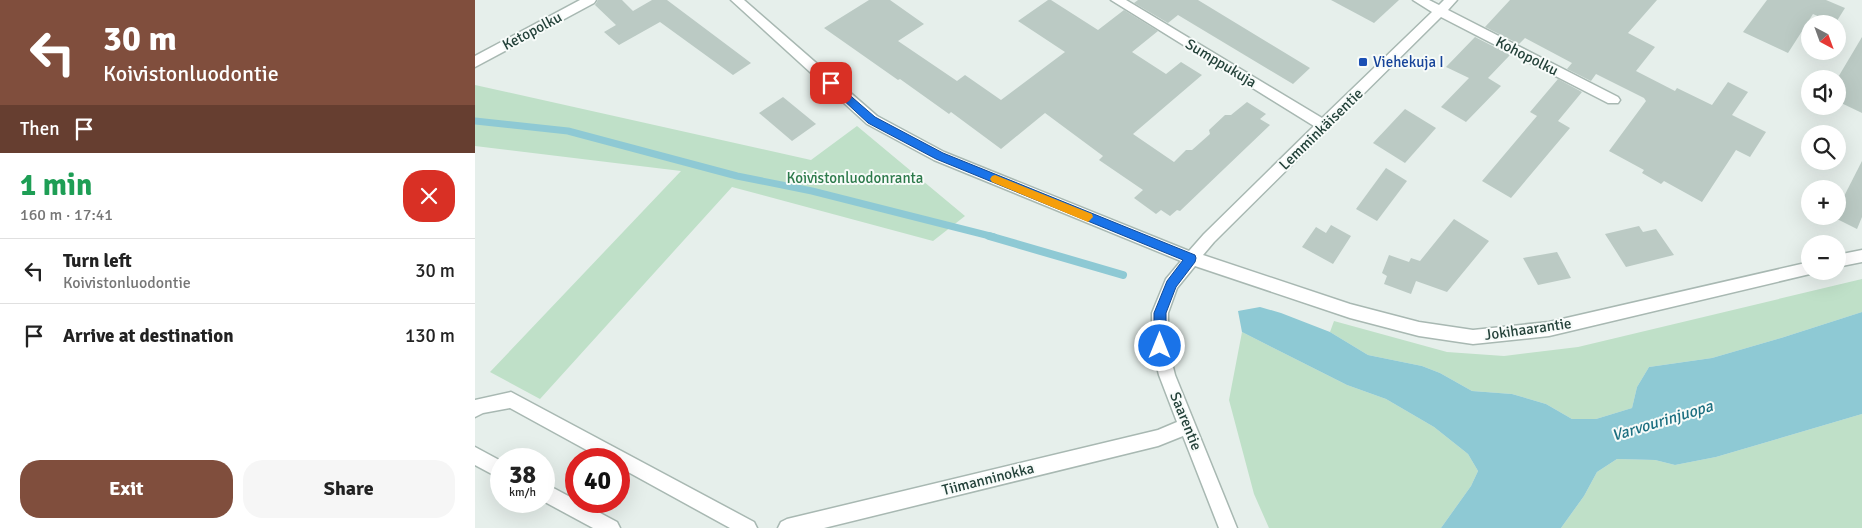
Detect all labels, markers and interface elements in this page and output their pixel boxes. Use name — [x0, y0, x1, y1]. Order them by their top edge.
street label: Ketopolku — [499, 8, 565, 54]
north arrow — [1801, 15, 1846, 60]
map controls — [1801, 15, 1846, 280]
text: 30 m — [103, 17, 177, 60]
icon: left — [20, 20, 85, 85]
street label: Kohopolku — [1493, 33, 1561, 79]
street label: Sumppukuja — [1182, 35, 1260, 91]
place label: Viehekuja I — [1373, 53, 1444, 71]
marker: Viehekuja I — [1357, 56, 1369, 68]
text: Koivistonluodontie — [103, 60, 279, 87]
pin — [810, 62, 852, 104]
icon: arrive — [817, 69, 845, 97]
button: sound — [1801, 70, 1846, 115]
street label: Lemminkäisentie — [1275, 84, 1367, 174]
icon: arrive — [70, 115, 98, 143]
text: Then — [20, 117, 60, 141]
button: search — [1801, 125, 1846, 170]
text: 1 min — [20, 167, 92, 204]
park label: Koivistonluodonranta — [787, 169, 923, 187]
button: close — [403, 170, 455, 222]
button: + — [1801, 180, 1846, 225]
text: 160 m · 17:41 — [20, 205, 113, 225]
button: − — [1801, 235, 1846, 280]
text: Turn left — [63, 249, 132, 273]
icon: left — [20, 257, 48, 285]
text: 30 m — [415, 259, 455, 283]
text: Koivistonluodontie — [63, 273, 191, 293]
street label: Jokihaarantie — [1483, 314, 1573, 344]
position arrow — [1133, 319, 1185, 371]
icon: arrive — [20, 322, 48, 350]
text: Arrive at destination — [63, 324, 234, 348]
text: 130 m — [405, 324, 455, 348]
street label: Saarentie — [1166, 389, 1206, 453]
water label: Varvourinjuopa — [1609, 396, 1716, 446]
speed limit sign: 40 — [565, 448, 630, 513]
text: 38 — [509, 459, 536, 490]
street label: Tiimanninokka — [940, 459, 1036, 499]
button: Exit — [20, 460, 233, 518]
button: Share — [243, 460, 455, 518]
text: km/h — [509, 485, 536, 500]

